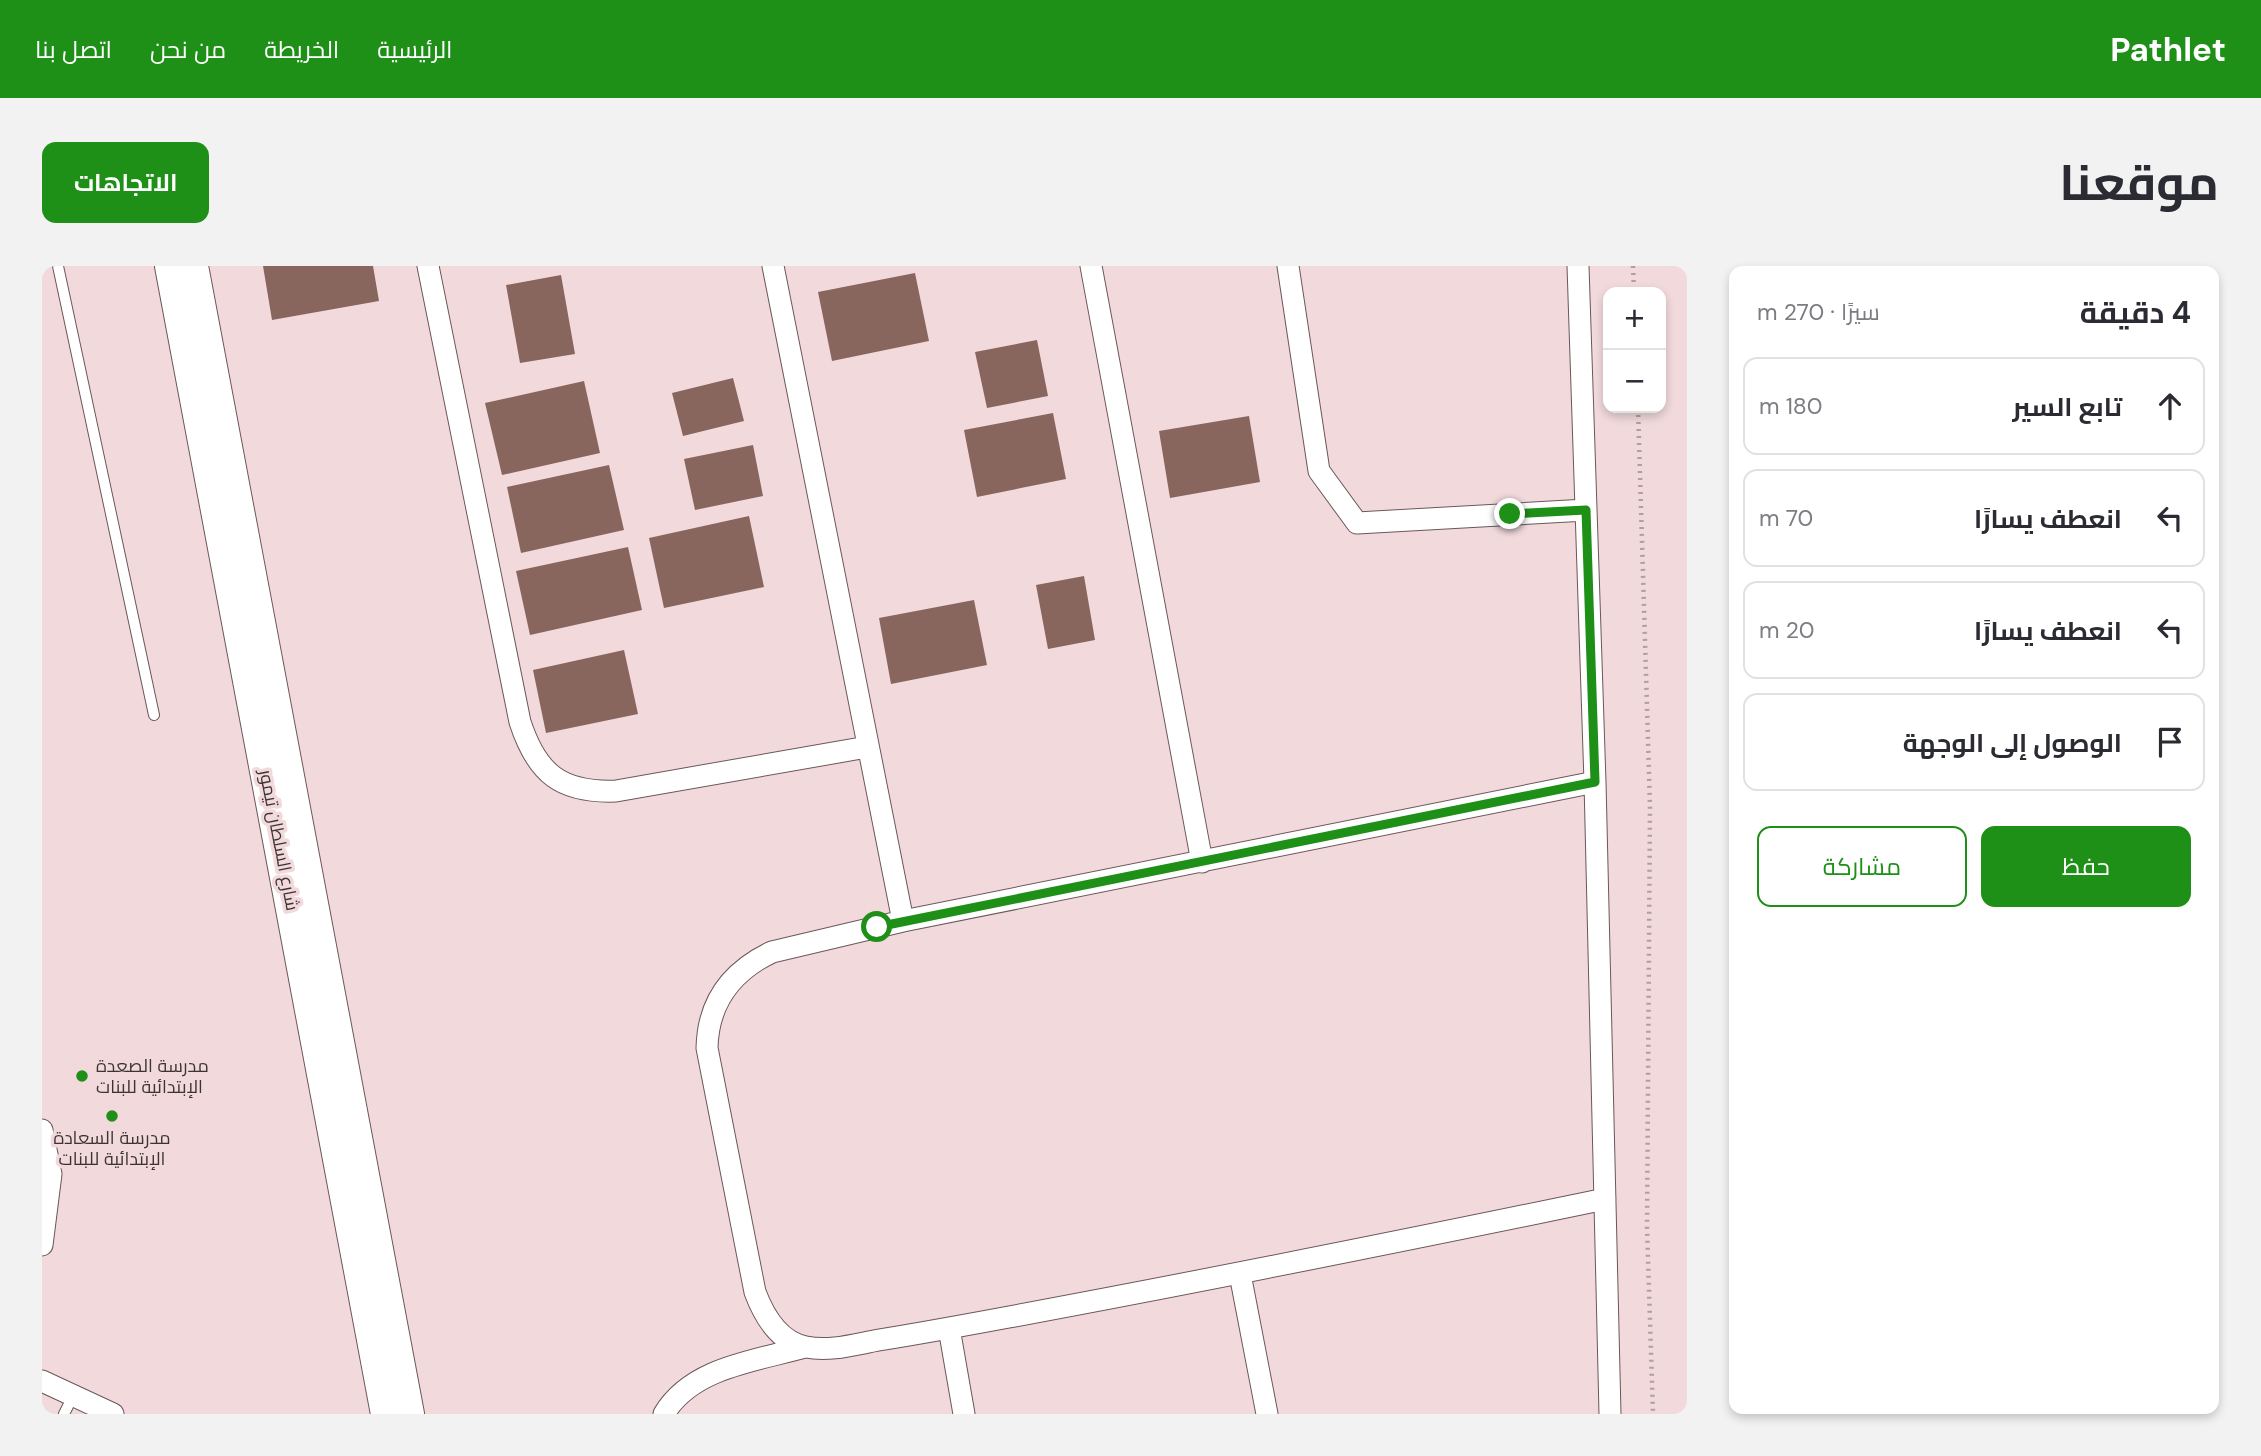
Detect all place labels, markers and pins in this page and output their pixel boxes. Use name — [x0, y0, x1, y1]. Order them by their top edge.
place label: مدرسة الصعدة الإبتدائية للبنات — [96, 1054, 209, 1099]
marker: مدرسة الصعدة الإبتدائية للبنات — [74, 1068, 90, 1084]
marker: مدرسة السعادة الإبتدائية للبنات — [104, 1108, 120, 1124]
place label: مدرسة السعادة الإبتدائية للبنات — [53, 1126, 171, 1171]

